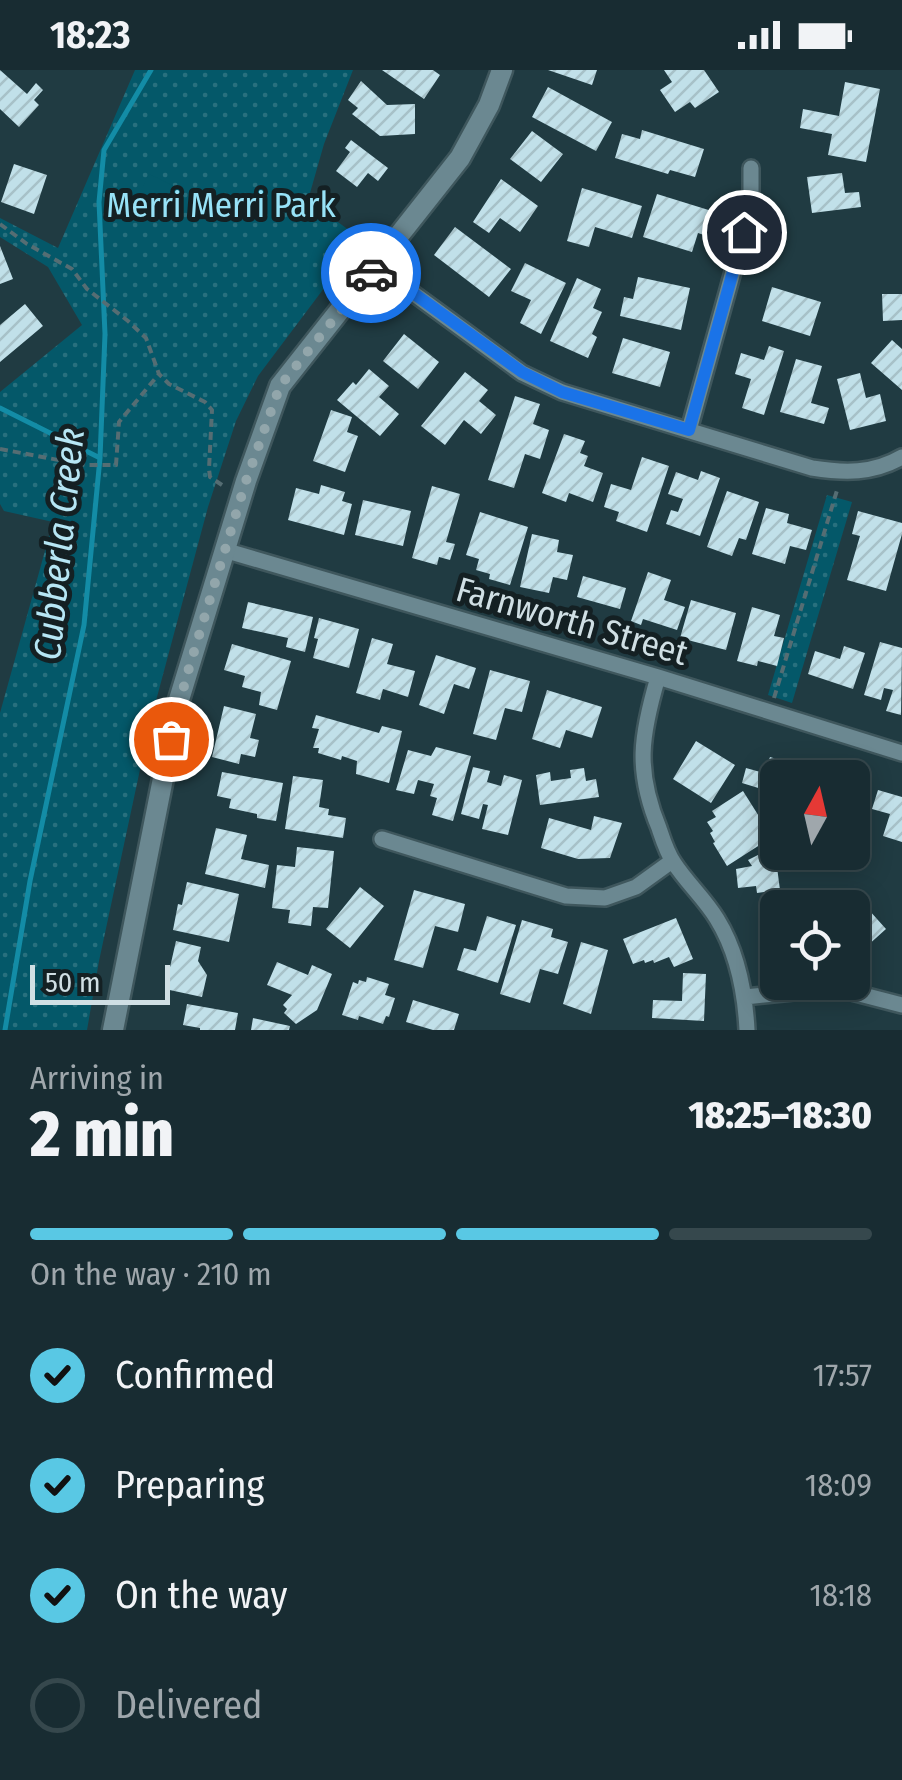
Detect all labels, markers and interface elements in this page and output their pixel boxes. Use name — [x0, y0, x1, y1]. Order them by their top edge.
text: 18:23 — [50, 12, 130, 58]
park label: Merri Merri Park — [106, 184, 336, 226]
pin — [702, 190, 787, 275]
icon: home — [717, 205, 772, 260]
courier — [321, 223, 421, 323]
icon: car — [344, 246, 399, 301]
water label: Cubberla Creek — [24, 425, 94, 662]
street label: Farnworth Street — [451, 568, 693, 674]
pin — [129, 697, 214, 782]
icon: bag — [144, 712, 199, 767]
north arrow — [760, 760, 870, 870]
map controls — [760, 760, 870, 1000]
button: locate — [760, 890, 870, 1000]
scale bar — [30, 960, 170, 1004]
text: 50 m — [45, 966, 101, 999]
text: Arriving in — [30, 1059, 164, 1097]
text: 18:25–18:30 — [688, 1092, 872, 1138]
text: 2 min — [30, 1095, 174, 1173]
text: On the way · 210 m — [30, 1255, 272, 1293]
icon: check — [30, 1348, 85, 1403]
text: Confirmed — [115, 1352, 275, 1398]
text: 17:57 — [813, 1356, 872, 1394]
icon: check — [30, 1458, 85, 1513]
text: Preparing — [115, 1462, 264, 1508]
text: 18:09 — [805, 1466, 872, 1504]
icon: check — [30, 1568, 85, 1623]
text: On the way — [115, 1572, 287, 1618]
text: 18:18 — [810, 1576, 872, 1614]
text: Delivered — [115, 1682, 262, 1728]

